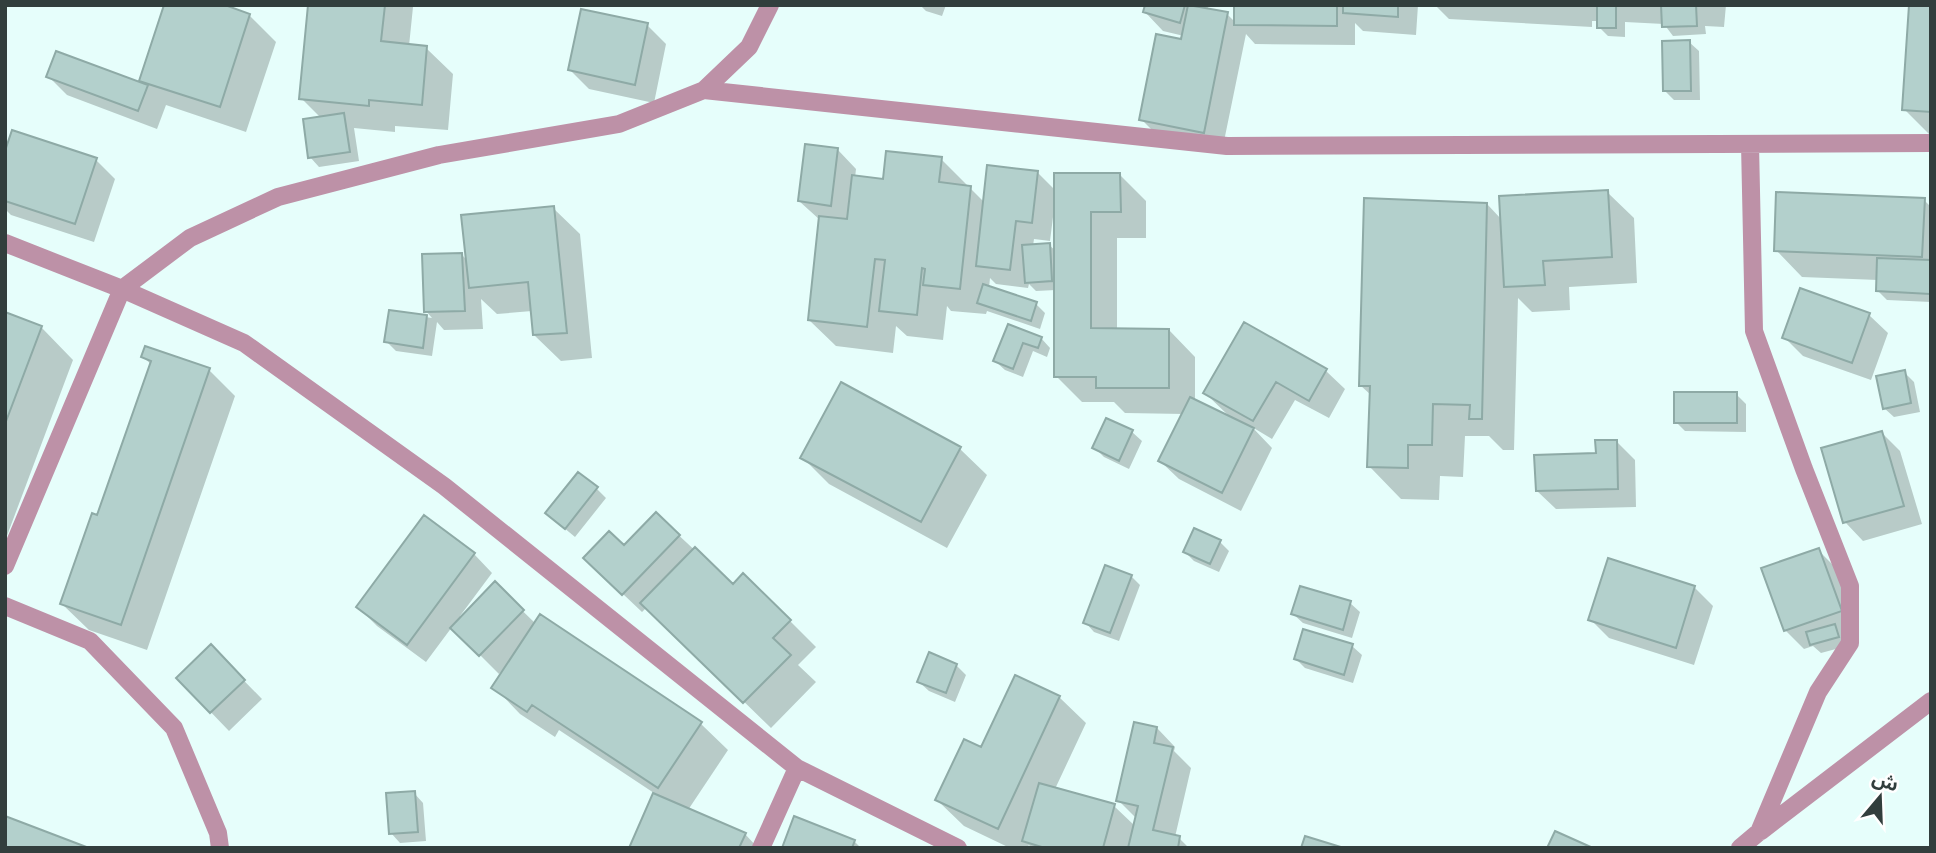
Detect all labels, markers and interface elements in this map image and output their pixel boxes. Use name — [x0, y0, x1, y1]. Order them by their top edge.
north arrow — [1845, 762, 1915, 832]
text: ش — [1869, 766, 1901, 797]

